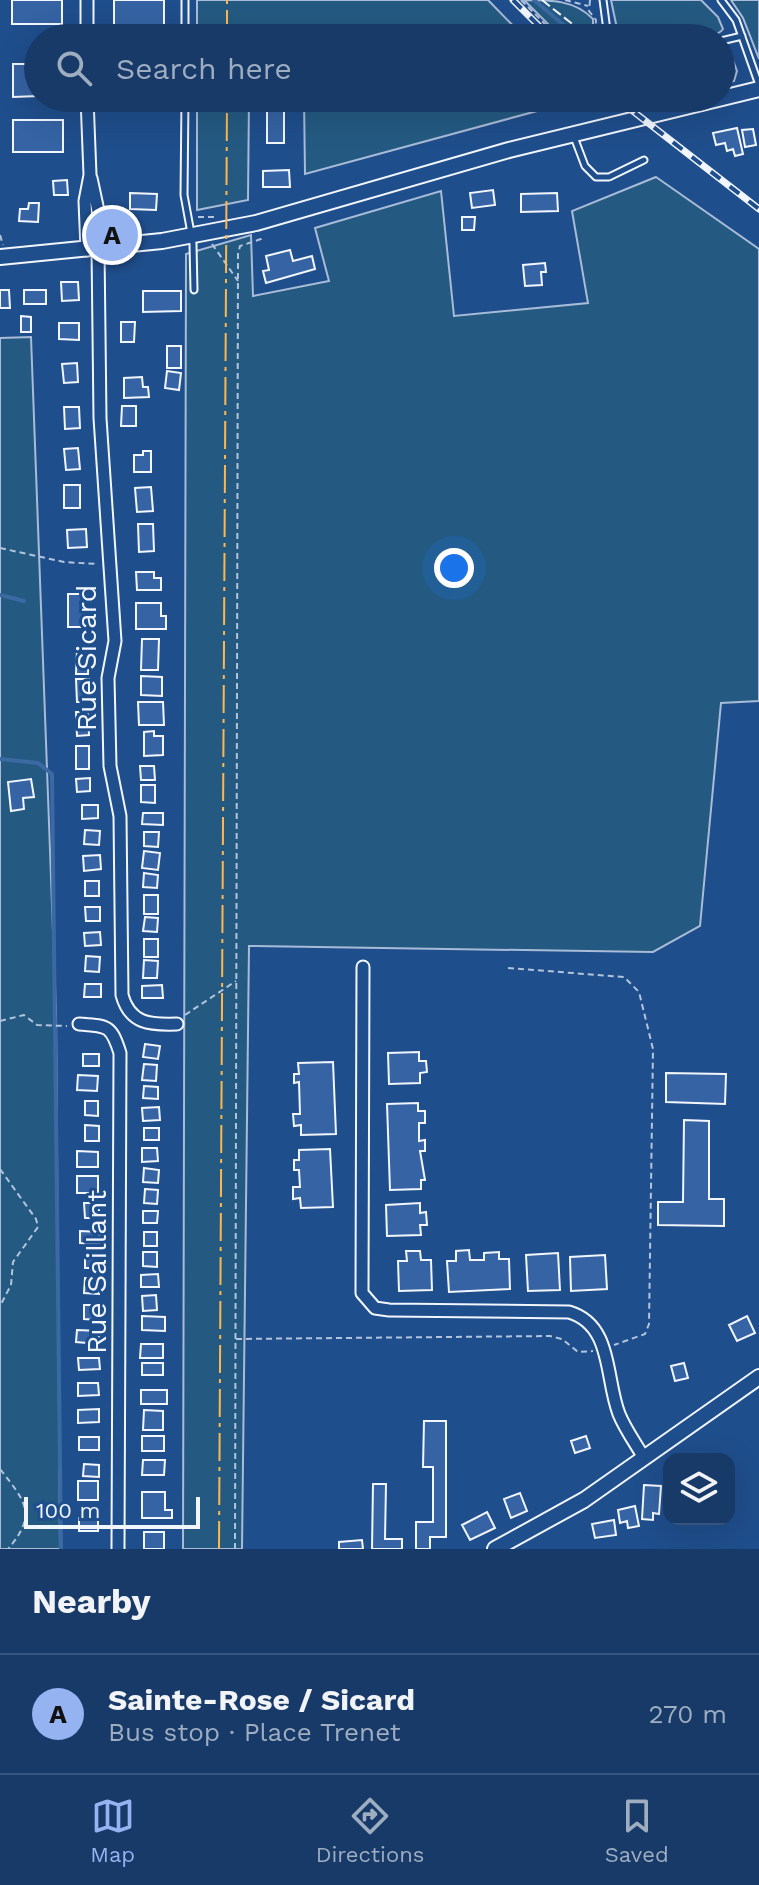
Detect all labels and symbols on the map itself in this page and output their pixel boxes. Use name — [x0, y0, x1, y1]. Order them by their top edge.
pin: A — [86, 205, 138, 265]
your location — [434, 548, 474, 588]
street label: Rue Sicard — [70, 585, 103, 731]
street label: Rue Saillant — [80, 1190, 113, 1354]
scale bar — [24, 1493, 200, 1529]

